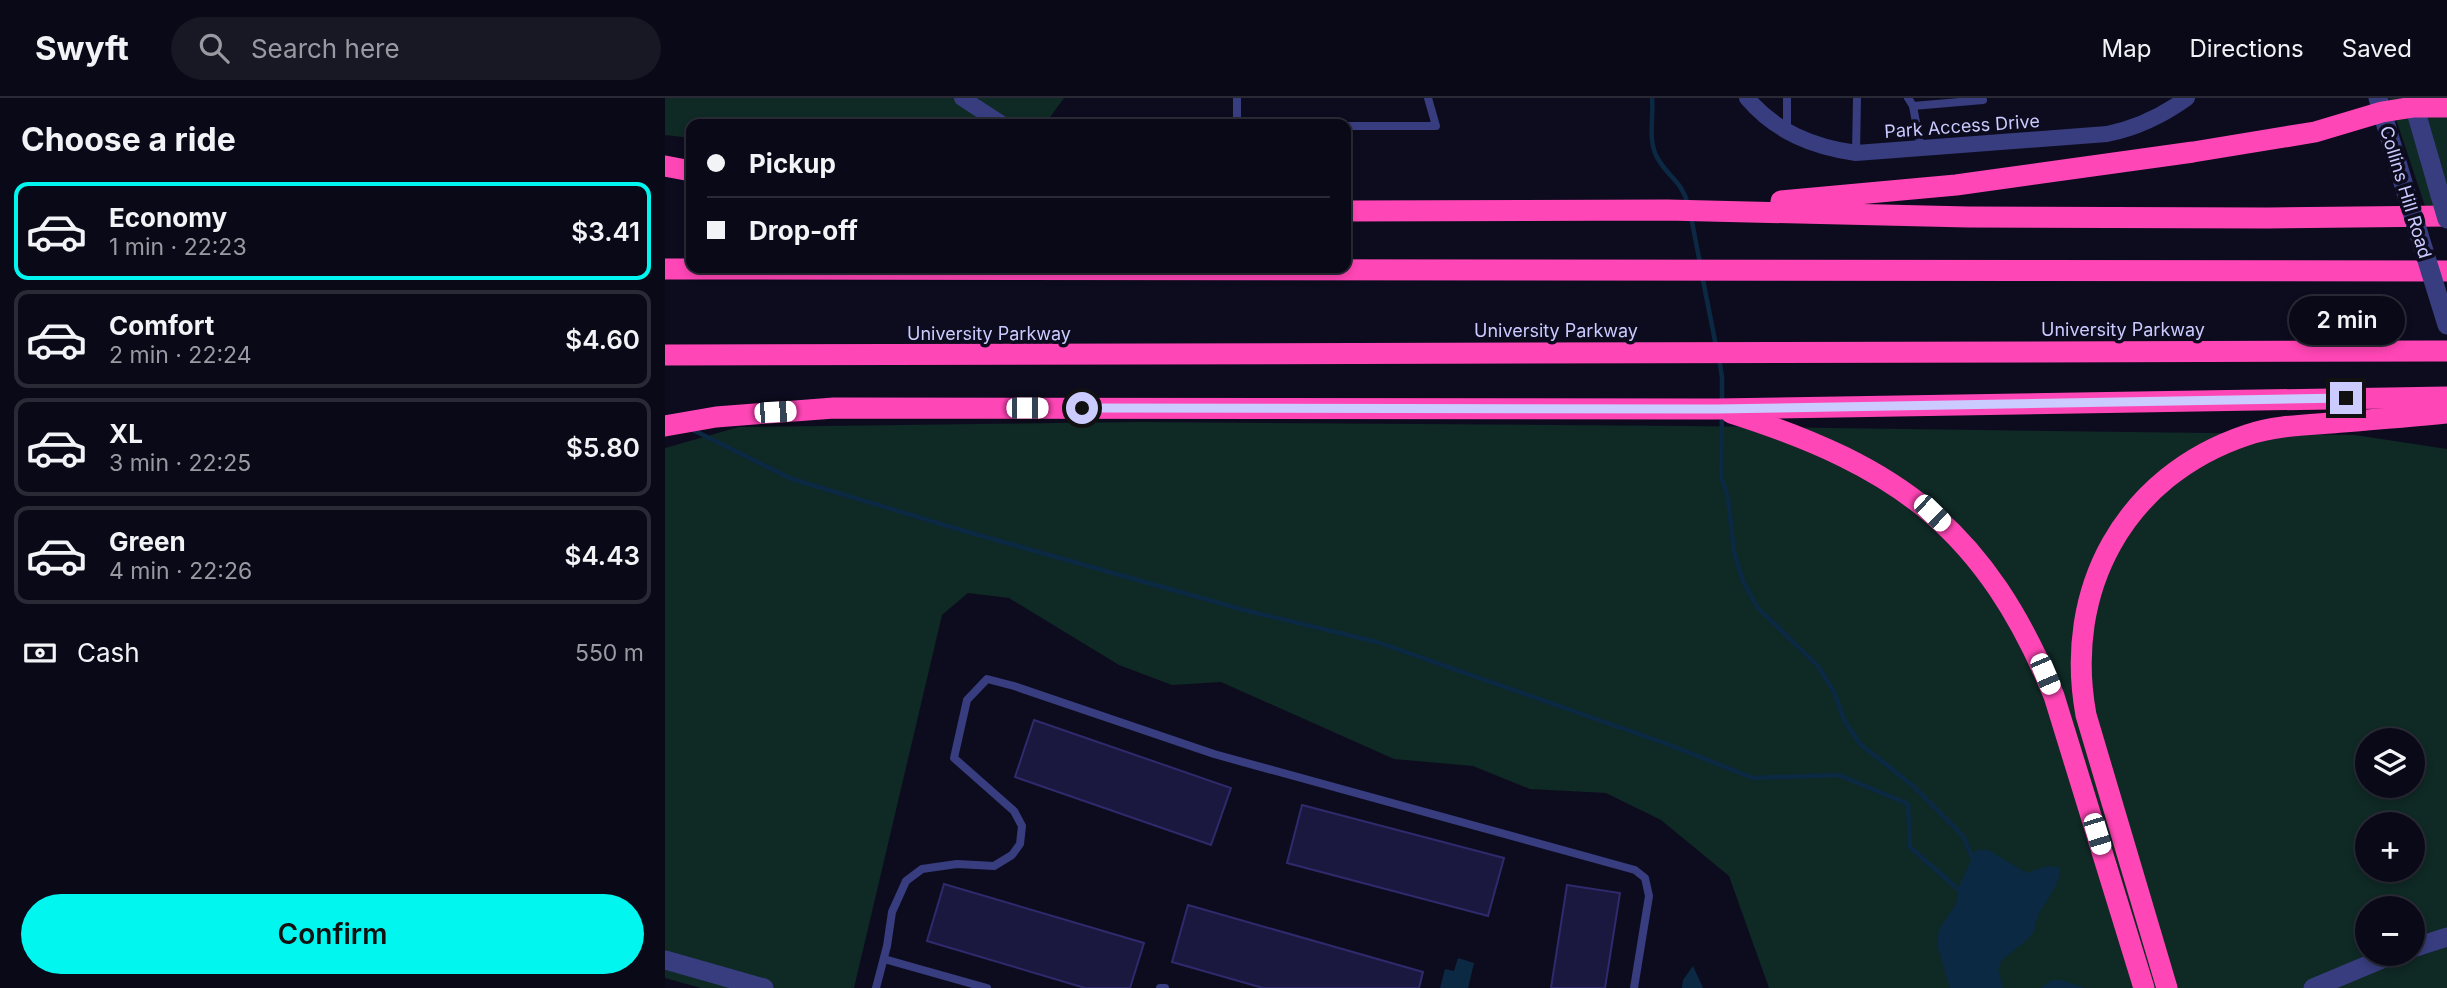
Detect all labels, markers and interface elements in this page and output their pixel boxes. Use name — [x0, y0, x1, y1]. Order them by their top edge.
search box — [171, 17, 661, 80]
text: Swyft — [35, 28, 129, 68]
icon: search — [195, 29, 233, 67]
text: Search here — [251, 33, 400, 64]
text: Map — [2102, 34, 2151, 63]
text: Directions — [2189, 34, 2304, 63]
text: Saved — [2342, 34, 2412, 63]
street label: Park Access Drive — [1884, 110, 2040, 142]
text: Choose a ride — [21, 120, 236, 159]
street label: Collins Hill Road — [2376, 123, 2436, 261]
text: Pickup — [749, 148, 836, 179]
icon: car — [25, 200, 88, 263]
text: Economy — [109, 202, 227, 233]
text: Drop-off — [749, 215, 858, 246]
text: $3.41 — [571, 216, 640, 247]
text: 1 min · 22:23 — [109, 233, 247, 261]
callout: 2 min — [2288, 296, 2404, 345]
text: 2 min — [2317, 306, 2377, 334]
icon: car — [25, 308, 88, 371]
text: Comfort — [109, 310, 214, 341]
street label: University Parkway — [2041, 319, 2205, 340]
street label: University Parkway — [1474, 320, 1638, 341]
street label: University Parkway — [907, 323, 1071, 344]
text: $4.60 — [565, 324, 640, 355]
text: 2 min · 22:24 — [109, 341, 252, 369]
route end — [2330, 382, 2362, 414]
route start — [1066, 392, 1098, 424]
car — [1007, 398, 1049, 419]
car — [754, 400, 797, 424]
icon: car — [25, 416, 88, 479]
text: XL — [109, 418, 143, 449]
text: $5.80 — [566, 432, 640, 463]
text: 3 min · 22:25 — [109, 449, 251, 477]
car — [1910, 491, 1955, 535]
icon: car — [25, 524, 88, 587]
text: Green — [109, 526, 186, 557]
text: $4.43 — [565, 540, 640, 571]
text: 4 min · 22:26 — [109, 557, 252, 585]
icon: cash — [21, 634, 59, 672]
text: Cash — [77, 637, 140, 668]
text: 550 m — [575, 639, 644, 667]
car — [2028, 651, 2063, 697]
map controls — [2355, 728, 2425, 966]
button: layers — [2355, 728, 2425, 798]
car — [2081, 811, 2114, 857]
button: + — [2355, 812, 2425, 882]
button: Confirm — [21, 894, 644, 974]
button: − — [2355, 896, 2425, 966]

